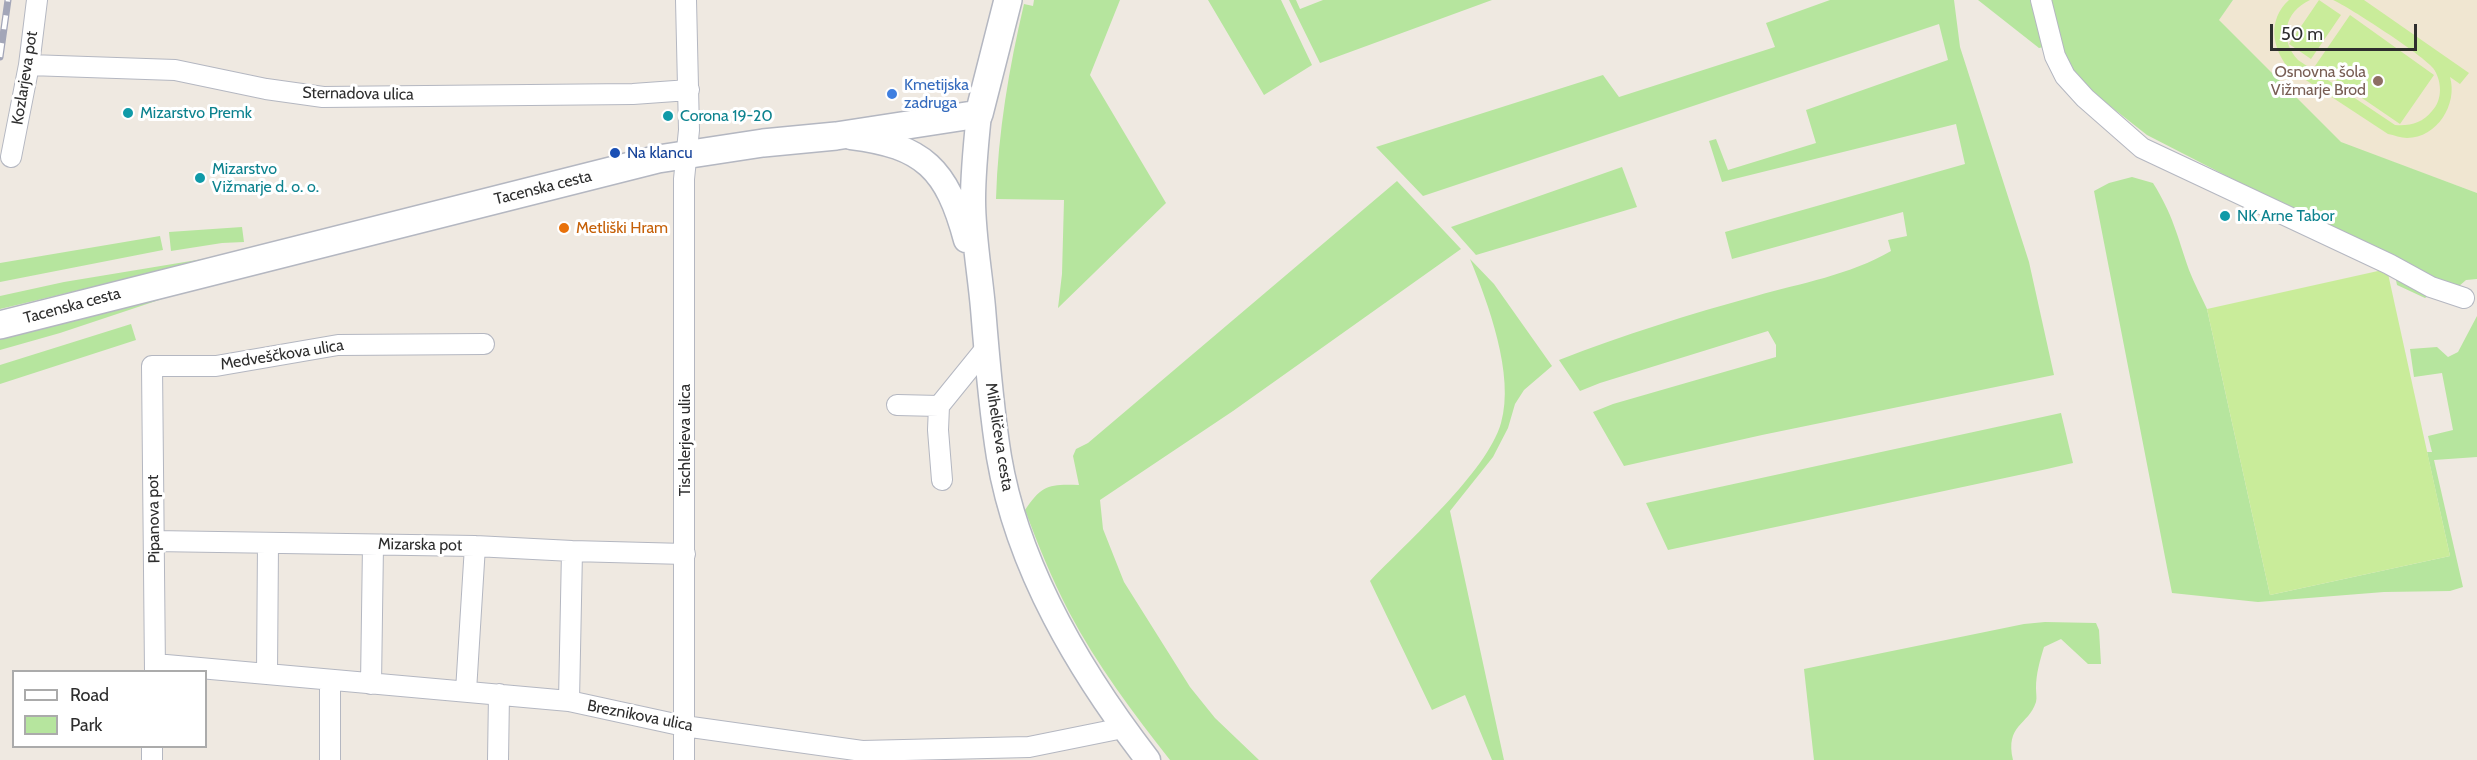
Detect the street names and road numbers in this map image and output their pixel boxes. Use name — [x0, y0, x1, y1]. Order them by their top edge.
street label: Kozlarjeva pot — [8, 30, 42, 126]
street label: Sternadova ulica — [302, 83, 414, 105]
street label: Tacenska cesta — [492, 167, 594, 209]
street label: Tacenska cesta — [21, 284, 123, 328]
street label: Medveščkova ulica — [219, 336, 345, 374]
street label: Miheličeva cesta — [981, 381, 1017, 493]
street label: Tischlerjeva ulica — [675, 384, 695, 496]
street label: Pipanova pot — [144, 474, 164, 564]
street label: Mizarska pot — [378, 535, 462, 555]
street label: Breznikova ulica — [585, 696, 695, 736]

